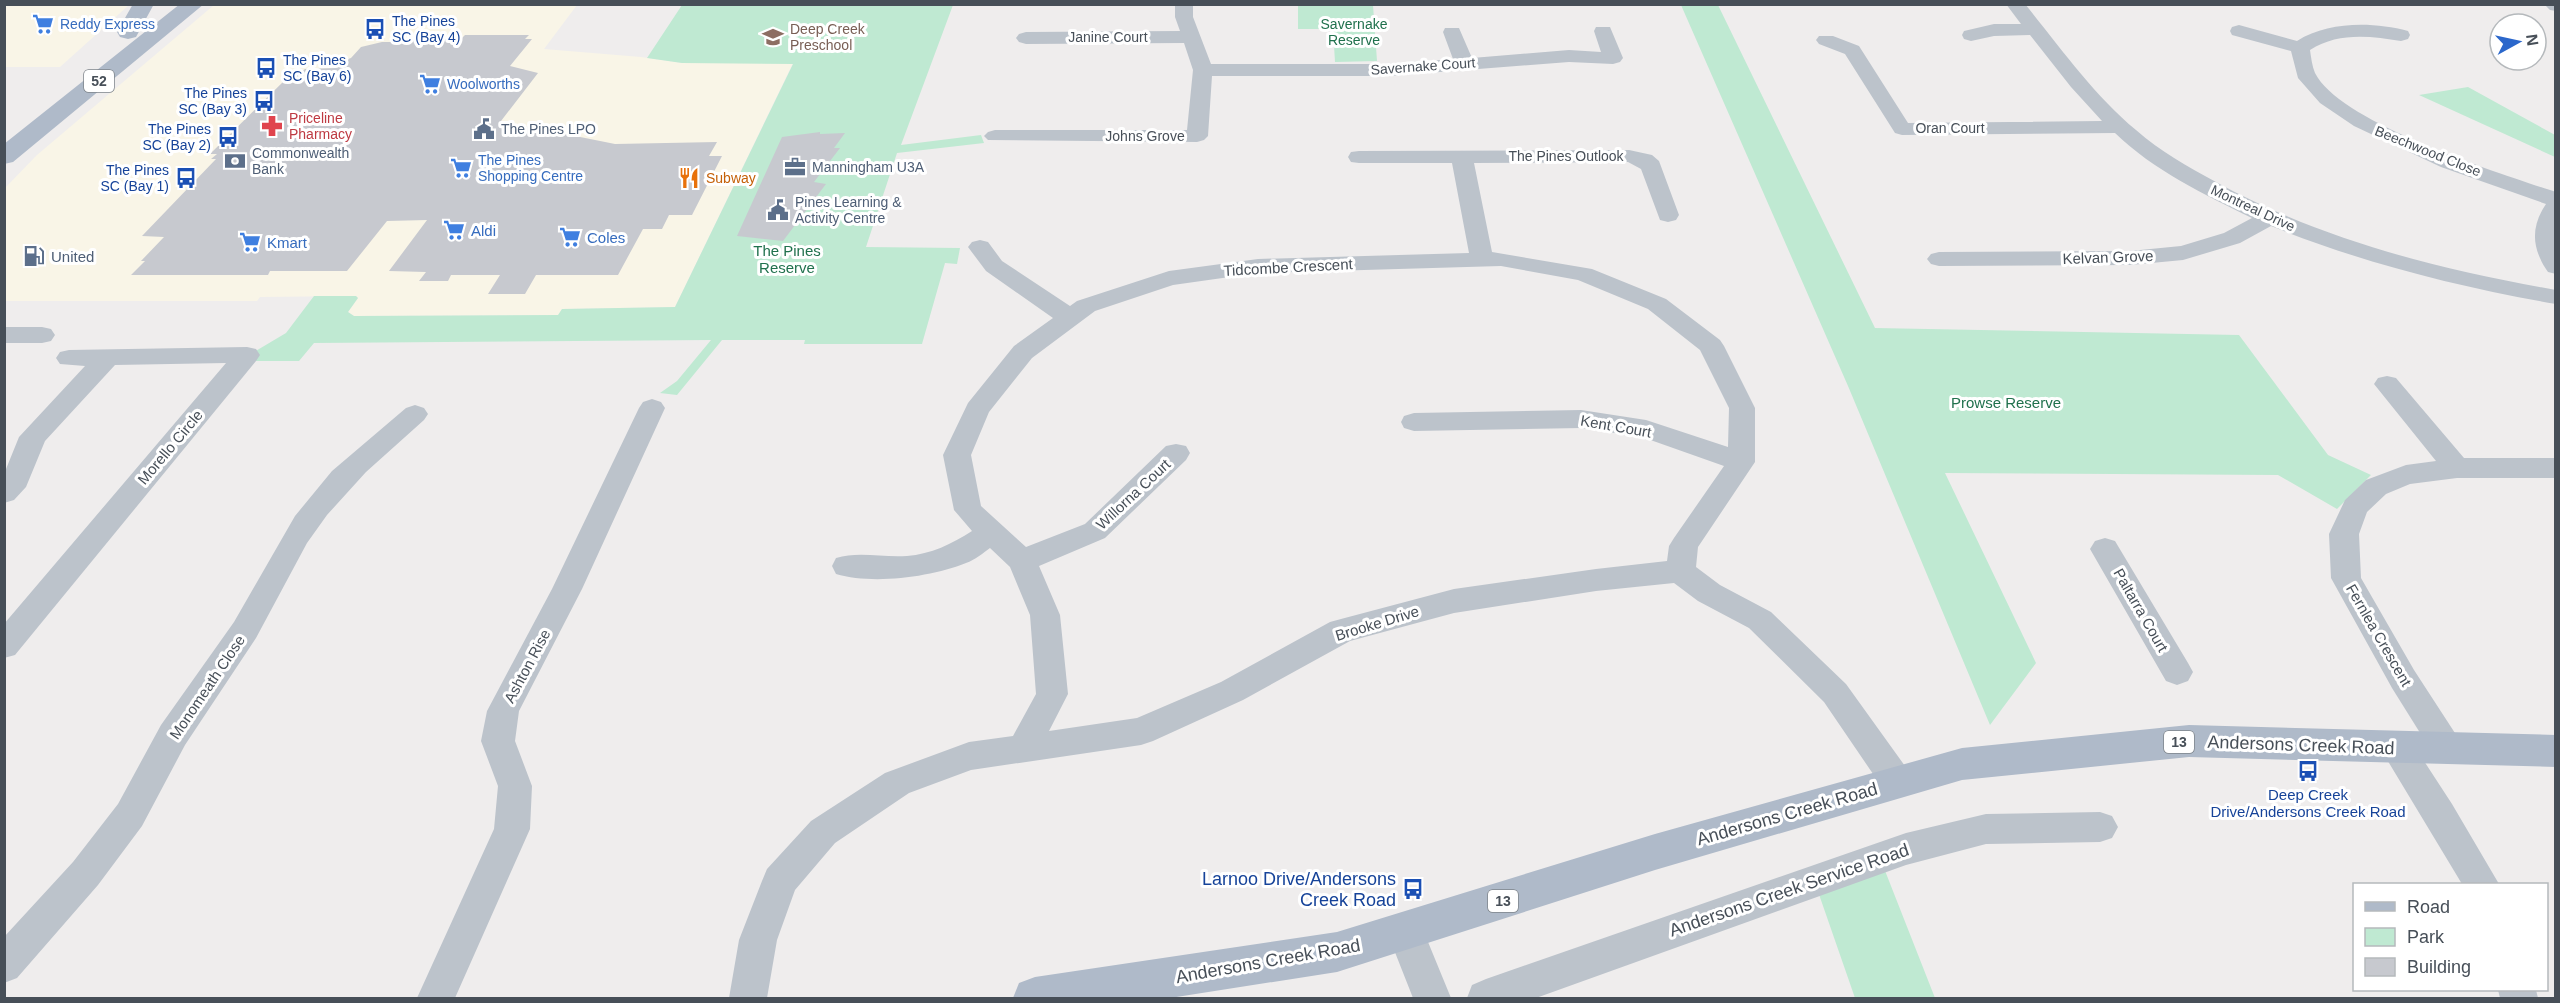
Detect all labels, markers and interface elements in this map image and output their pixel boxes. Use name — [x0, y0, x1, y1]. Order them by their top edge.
supermarket icon: Reddy Express — [31, 12, 55, 36]
north arrow — [2488, 12, 2548, 72]
place label: The Pines SC (Bay 4) — [392, 13, 460, 45]
place label: Reddy Express — [60, 16, 155, 32]
park label: Savernake Reserve — [1321, 16, 1388, 48]
bus stop icon: The Pines SC (Bay 4) — [363, 17, 387, 41]
place label: Deep Creek Preschool — [790, 21, 866, 53]
school or university icon: Deep Creek Preschool — [761, 25, 785, 49]
street label: Janine Court — [1068, 29, 1148, 45]
text: N — [2523, 33, 2542, 47]
place label: The Pines SC (Bay 6) — [283, 52, 351, 84]
street label: Savernake Court — [1370, 54, 1476, 78]
bus stop icon: The Pines SC (Bay 6) — [254, 56, 278, 80]
road number: 52 — [84, 70, 114, 92]
supermarket icon: Woolworths — [418, 72, 442, 96]
place label: Woolworths — [447, 76, 520, 92]
place label: The Pines SC (Bay 3) — [179, 85, 247, 117]
bus stop icon: The Pines SC (Bay 3) — [252, 89, 276, 113]
place label: Priceline Pharmacy — [289, 110, 352, 142]
pharmacy icon: Priceline Pharmacy — [260, 114, 284, 138]
public building icon: The Pines LPO — [472, 117, 496, 141]
street label: Oran Court — [1915, 120, 1985, 136]
place label: The Pines SC (Bay 2) — [143, 121, 211, 153]
place label: The Pines LPO — [501, 121, 596, 137]
street label: Beechwood Close — [2373, 122, 2484, 180]
bus stop icon: The Pines SC (Bay 2) — [216, 125, 240, 149]
street label: Johns Grove — [1105, 128, 1185, 144]
place label: Commonwealth Bank — [252, 145, 349, 177]
street label: The Pines Outlook — [1508, 148, 1625, 164]
bank icon: Commonwealth Bank — [223, 149, 247, 173]
place label: The Pines Shopping Centre — [478, 152, 583, 184]
office icon: Manningham U3A — [783, 155, 807, 179]
supermarket icon: The Pines Shopping Centre — [449, 156, 473, 180]
place label: Manningham U3A — [812, 159, 925, 175]
place label: The Pines SC (Bay 1) — [101, 162, 169, 194]
bus stop icon: The Pines SC (Bay 1) — [174, 166, 198, 190]
restaurant icon: Subway — [677, 166, 701, 190]
place label: Subway — [706, 170, 756, 186]
street label: Montreal Drive — [2208, 182, 2298, 235]
place label: Pines Learning & Activity Centre — [795, 194, 902, 226]
public building icon: Pines Learning & Activity Centre — [766, 198, 790, 222]
supermarket icon: Aldi — [442, 218, 466, 242]
place label: Aldi — [471, 222, 496, 239]
supermarket icon: Coles — [558, 225, 582, 249]
place label: Coles — [587, 229, 625, 246]
supermarket icon: Kmart — [238, 230, 262, 254]
place label: Kmart — [267, 234, 308, 251]
park label: The Pines Reserve — [753, 242, 821, 276]
fuel station icon: United — [22, 244, 46, 268]
street label: Kelvan Grove — [2062, 247, 2154, 267]
place label: United — [51, 248, 94, 265]
street label: Tidcombe Crescent — [1223, 255, 1354, 279]
park label: Prowse Reserve — [1951, 394, 2061, 411]
street label: Morello Circle — [134, 406, 206, 488]
street label: Kent Court — [1579, 411, 1654, 441]
street label: Willorna Court — [1092, 455, 1174, 533]
street label: Paltarra Court — [2110, 565, 2172, 655]
street label: Fernlea Crescent — [2343, 581, 2416, 690]
street label: Brooke Drive — [1333, 602, 1421, 644]
street label: Ashton Rise — [501, 626, 553, 706]
street label: Monomeath Close — [166, 632, 248, 742]
road number: 13 — [2164, 731, 2194, 753]
street label: Andersons Creek Road — [2207, 732, 2395, 758]
bus stop icon: Deep Creek Drive/Andersons Creek Road — [2296, 759, 2320, 783]
street label: Andersons Creek Road — [1694, 779, 1880, 849]
place label: Deep Creek Drive/Andersons Creek Road — [2210, 786, 2406, 820]
street label: Andersons Creek Service Road — [1667, 840, 1911, 940]
place label: Larnoo Drive/Andersons Creek Road — [1202, 869, 1396, 910]
bus stop icon: Larnoo Drive/Andersons Creek Road — [1401, 877, 1425, 901]
legend — [2353, 883, 2548, 991]
road number: 13 — [1488, 890, 1518, 912]
text: Road — [2407, 897, 2450, 917]
text: Park — [2407, 927, 2445, 947]
street label: Andersons Creek Road — [1174, 935, 1362, 987]
text: Building — [2407, 957, 2471, 977]

